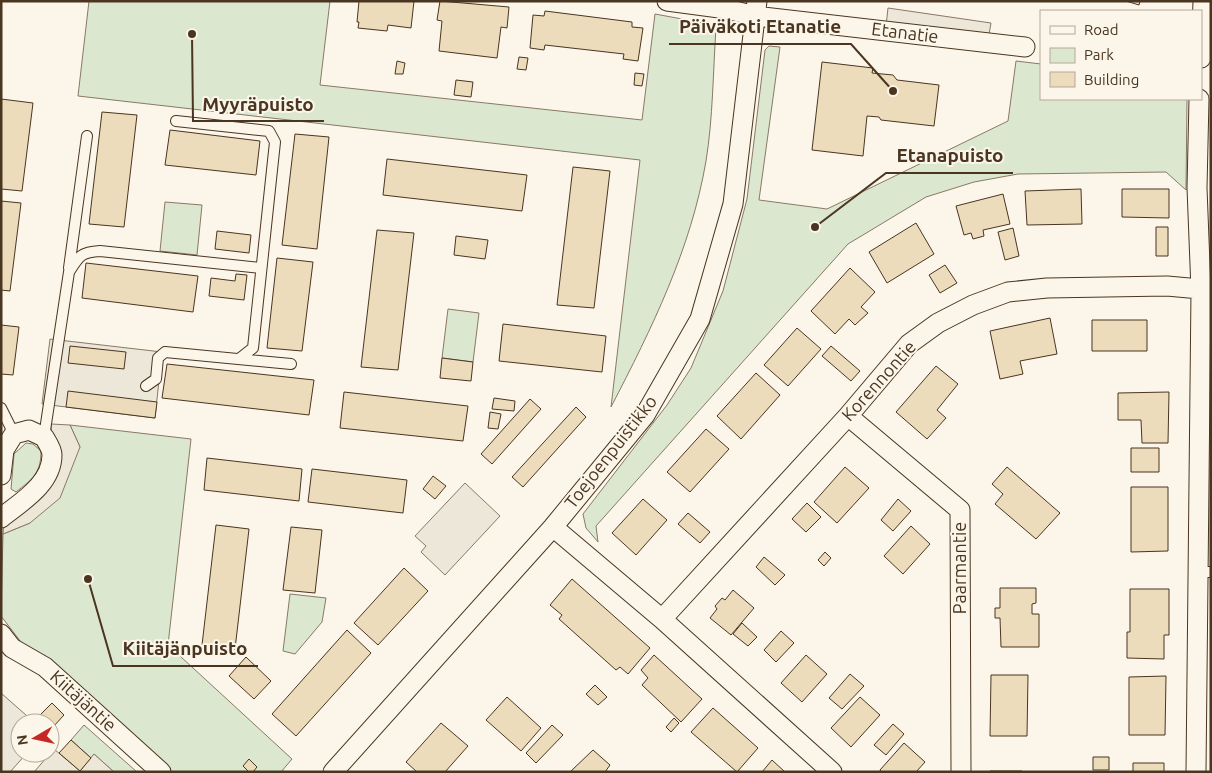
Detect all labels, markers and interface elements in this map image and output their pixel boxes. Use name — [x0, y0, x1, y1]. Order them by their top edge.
callout: Päiväkoti Etanatie — [669, 10, 851, 44]
legend — [1040, 10, 1202, 100]
text: Päiväkoti Etanatie — [679, 15, 841, 37]
street label: Etanatie — [870, 18, 940, 46]
text: Road — [1084, 21, 1119, 38]
text: Park — [1084, 46, 1114, 63]
text: Building — [1084, 71, 1139, 88]
callout: Myyräpuisto — [193, 87, 324, 121]
text: Myyräpuisto — [202, 93, 314, 115]
callout: Etanapuisto — [886, 139, 1013, 173]
text: Etanapuisto — [896, 144, 1004, 166]
street label: Korennontie — [837, 336, 919, 424]
street label: Toejoenpuistikko — [560, 391, 660, 512]
street label: Paarmantie — [949, 522, 969, 614]
callout: Kiitäjänpuisto — [113, 632, 258, 666]
text: Kiitäjänpuisto — [123, 637, 247, 659]
street label: Kiitäjäntie — [47, 666, 121, 735]
north arrow — [10, 713, 60, 763]
text: N — [13, 734, 31, 746]

